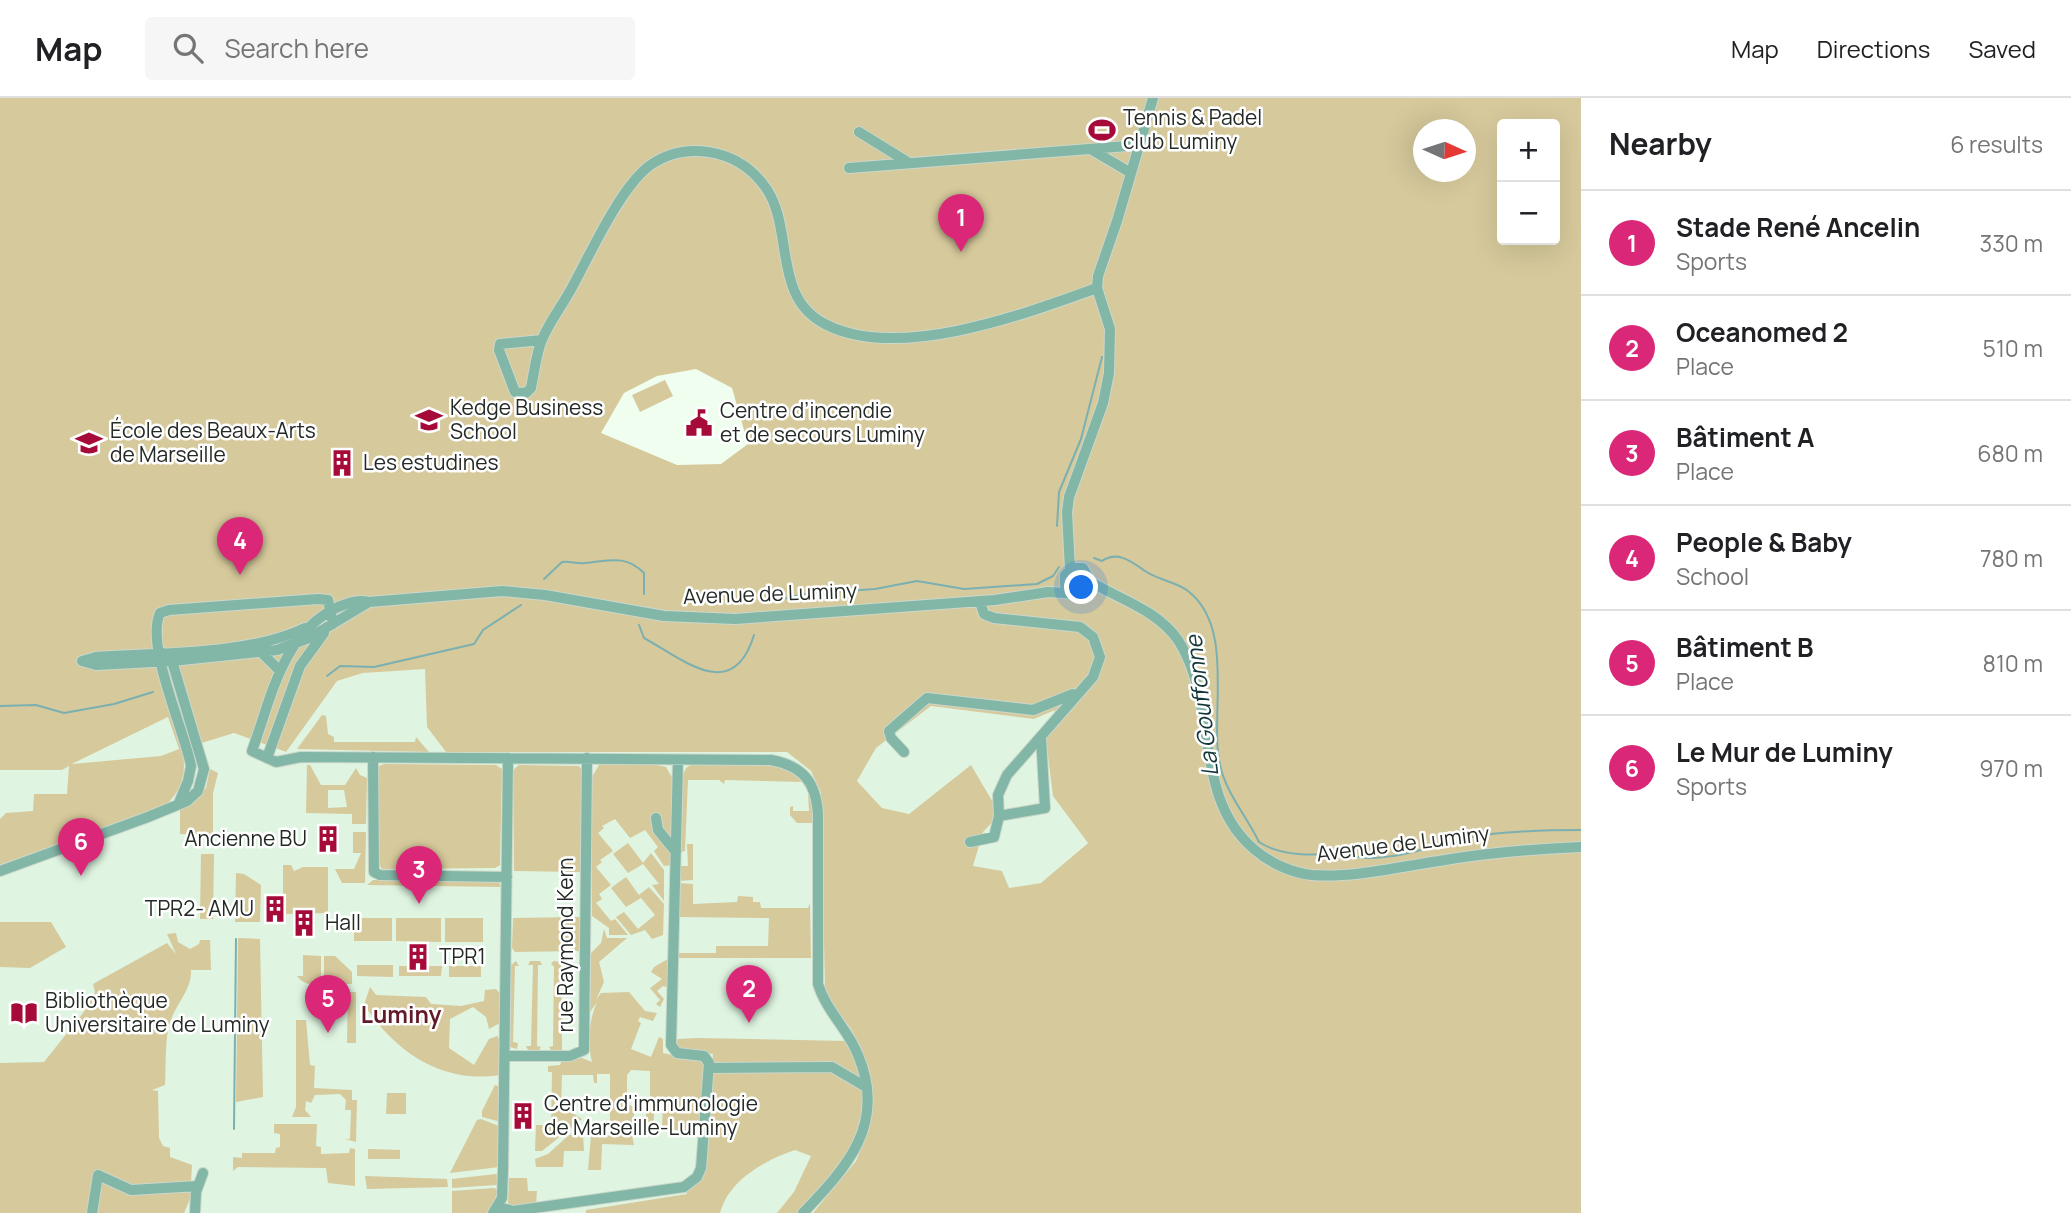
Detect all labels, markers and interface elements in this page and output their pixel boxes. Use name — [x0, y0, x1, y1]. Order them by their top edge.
search box — [145, 17, 635, 80]
text: Map — [35, 26, 103, 71]
icon: search — [169, 29, 207, 67]
text: Search here — [225, 30, 369, 66]
text: Map — [1731, 32, 1779, 65]
text: Directions — [1817, 32, 1930, 65]
text: Saved — [1968, 32, 2036, 65]
place label: Tennis & Padel club Luminy — [1123, 103, 1262, 155]
sports icon: Tennis & Padel club Luminy — [1087, 115, 1117, 145]
north arrow — [1413, 119, 1476, 182]
map controls — [1497, 119, 1560, 245]
button: + — [1497, 119, 1560, 182]
text: Nearby — [1609, 123, 1712, 164]
text: 6 results — [1950, 128, 2043, 160]
button: − — [1497, 182, 1560, 245]
pin: 1 — [938, 194, 984, 252]
text: Stade René Ancelin — [1676, 209, 1920, 245]
text: 1 — [1627, 227, 1637, 259]
text: 330 m — [1979, 227, 2043, 259]
text: Sports — [1676, 245, 1747, 277]
text: Oceanomed 2 — [1676, 314, 1848, 350]
text: 2 — [1625, 332, 1639, 364]
text: 510 m — [1983, 332, 2043, 364]
text: Place — [1676, 350, 1734, 382]
place label: Kedge Business School — [450, 393, 603, 445]
place label: Centre d’incendie et de secours Luminy — [720, 396, 925, 448]
school or university icon: Kedge Business School — [414, 405, 444, 435]
public building icon: Centre d’incendie et de secours Luminy — [684, 408, 714, 438]
place label: École des Beaux-Arts de Marseille — [110, 416, 316, 468]
text: Bâtiment A — [1676, 419, 1815, 455]
school or university icon: École des Beaux-Arts de Marseille — [74, 428, 104, 458]
text: 3 — [1625, 437, 1639, 469]
text: 680 m — [1977, 437, 2043, 469]
building icon: Les estudines — [327, 448, 357, 478]
place label: Les estudines — [363, 448, 498, 476]
text: Place — [1676, 455, 1734, 487]
pin: 4 — [217, 517, 263, 575]
text: People & Baby — [1676, 524, 1852, 560]
text: 4 — [1625, 542, 1639, 574]
text: 780 m — [1980, 542, 2043, 574]
text: School — [1676, 560, 1749, 592]
your location — [1064, 570, 1098, 604]
street label: Avenue de Luminy — [682, 576, 857, 610]
text: Bâtiment B — [1676, 629, 1813, 665]
water label: La Gouffonne — [1176, 632, 1226, 778]
text: 5 — [1625, 647, 1639, 679]
text: 810 m — [1983, 647, 2043, 679]
text: Place — [1676, 665, 1734, 697]
text: Le Mur de Luminy — [1676, 734, 1893, 770]
text: 6 — [1625, 752, 1639, 784]
text: 970 m — [1979, 752, 2043, 784]
text: Sports — [1676, 770, 1747, 802]
pin: 6 — [58, 818, 104, 876]
street label: Avenue de Luminy — [1315, 819, 1491, 868]
place label: Ancienne BU — [184, 824, 307, 852]
building icon: Ancienne BU — [313, 824, 343, 854]
pin: 3 — [396, 846, 442, 904]
street label: rue Raymond Kern — [551, 857, 579, 1033]
place label: TPR2- AMU — [145, 894, 254, 922]
building icon: TPR2- AMU — [260, 894, 290, 924]
building icon: Hall — [289, 908, 319, 938]
place label: Hall — [325, 908, 361, 936]
building icon: TPR1 — [403, 942, 433, 972]
place label: TPR1 — [439, 942, 486, 970]
pin: 2 — [726, 965, 772, 1023]
pin: 5 — [305, 975, 351, 1033]
place label: Bibliothèque Universitaire de Luminy — [45, 986, 270, 1038]
library icon: Bibliothèque Universitaire de Luminy — [9, 998, 39, 1028]
district label: Luminy — [361, 998, 441, 1030]
place label: Centre d'immunologie de Marseille-Luminy — [544, 1089, 758, 1141]
building icon: Centre d'immunologie de Marseille-Luminy — [508, 1101, 538, 1131]

